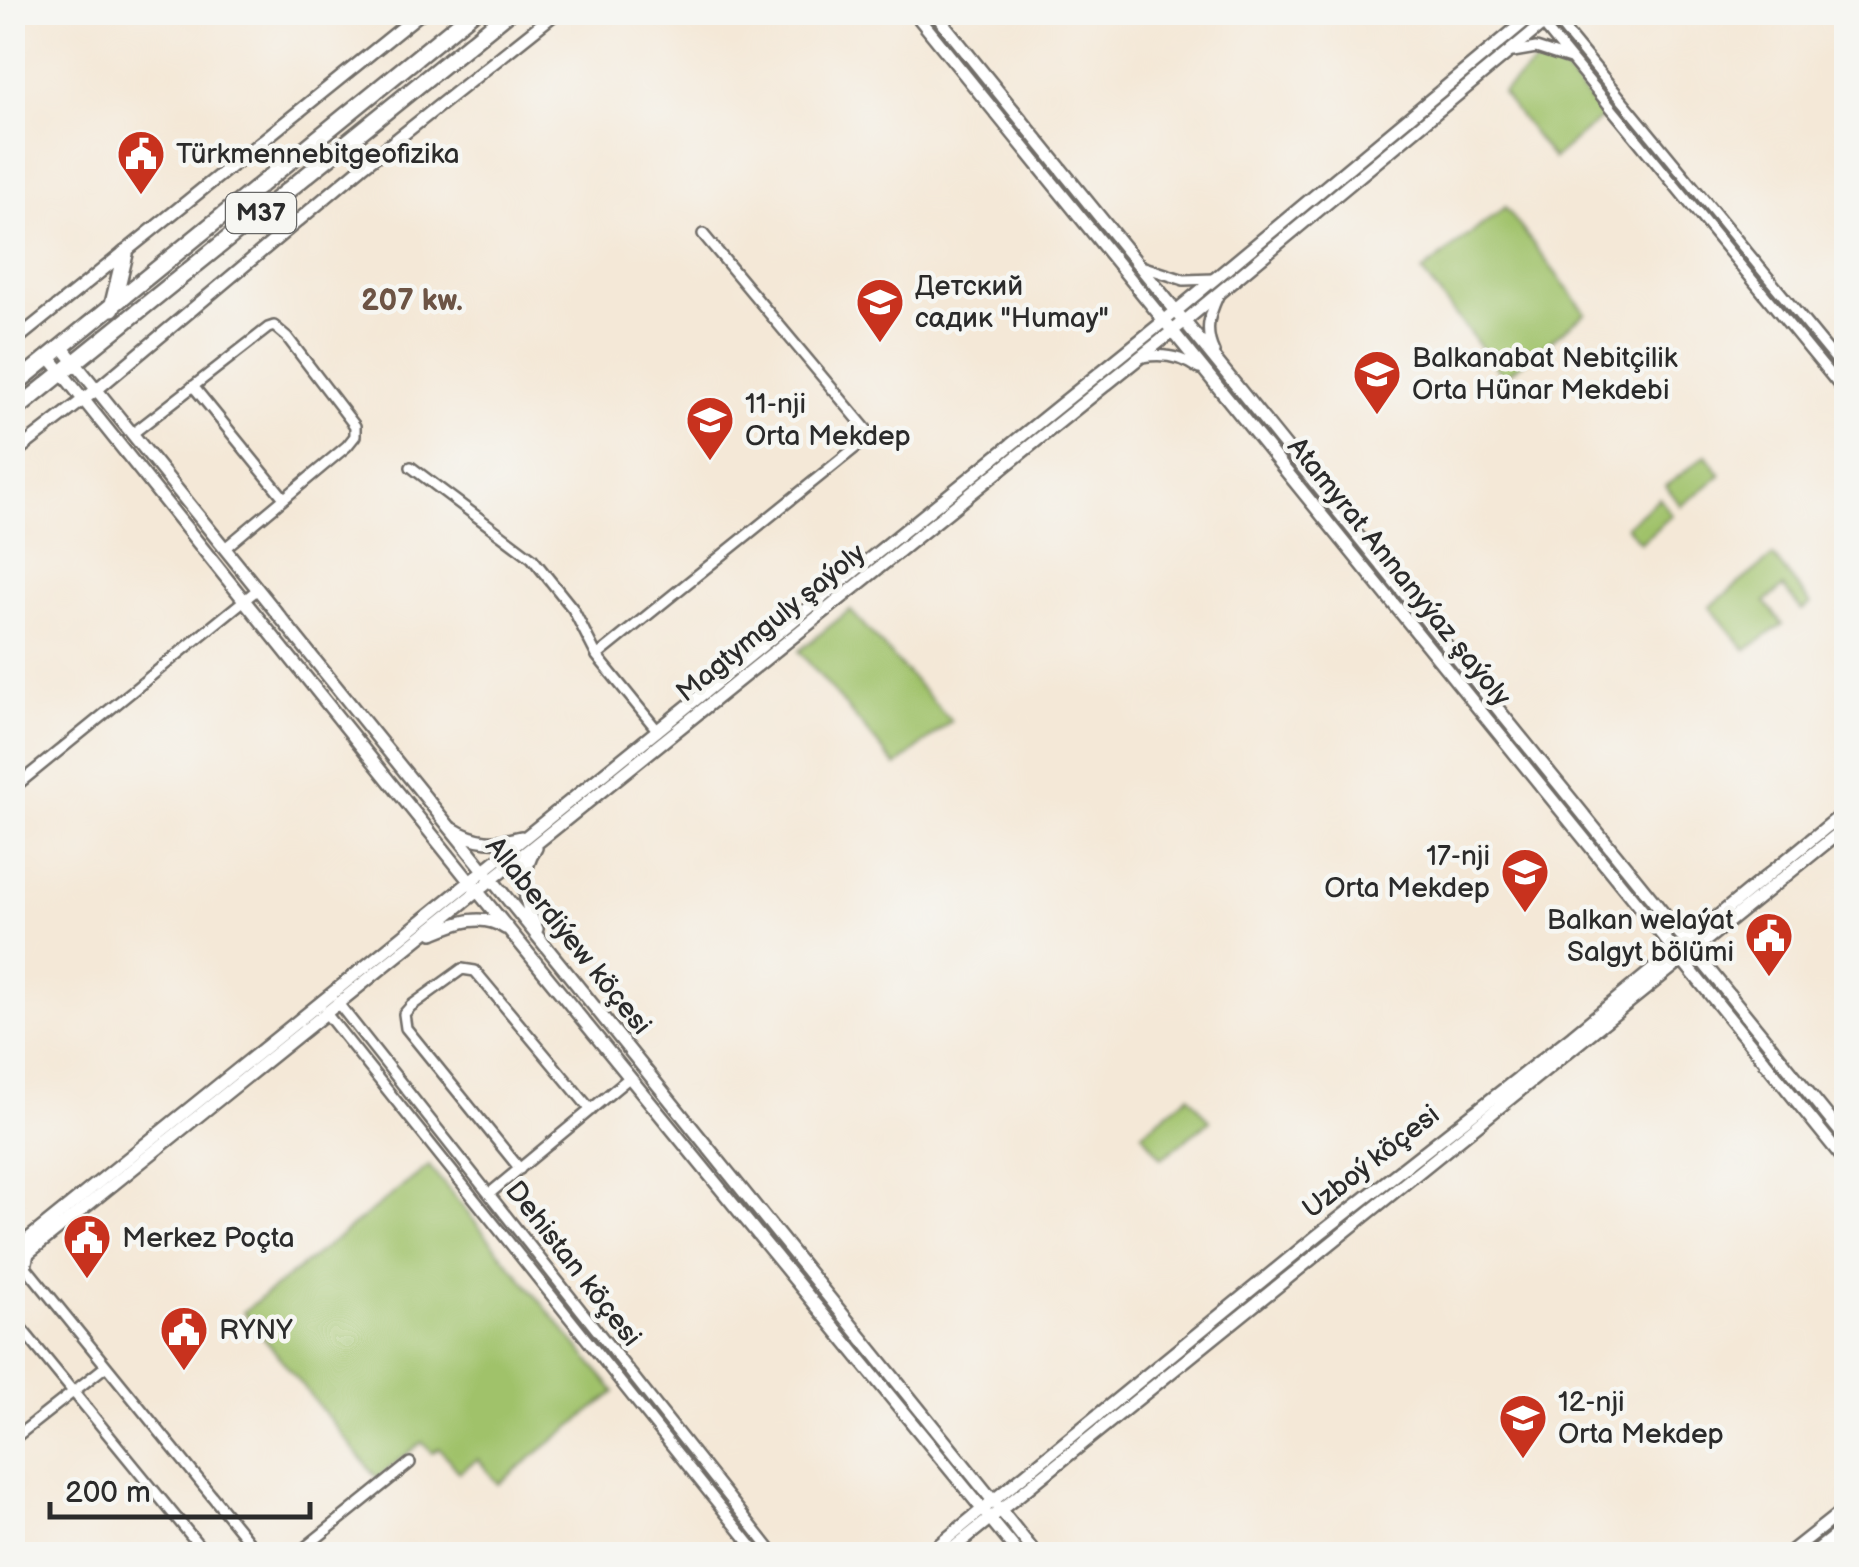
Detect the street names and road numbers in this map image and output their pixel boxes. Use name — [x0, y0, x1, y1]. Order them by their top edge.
road number: M37 — [226, 193, 296, 233]
street label: Atamyrat Annanyýaz şaýoly — [1280, 431, 1518, 713]
street label: Magtymguly şaýoly — [670, 537, 872, 709]
street label: Allaberdiýew köçesi — [478, 831, 658, 1041]
street label: Uzboý köçesi — [1296, 1098, 1446, 1226]
street label: Dehistan köçesi — [498, 1175, 648, 1353]

